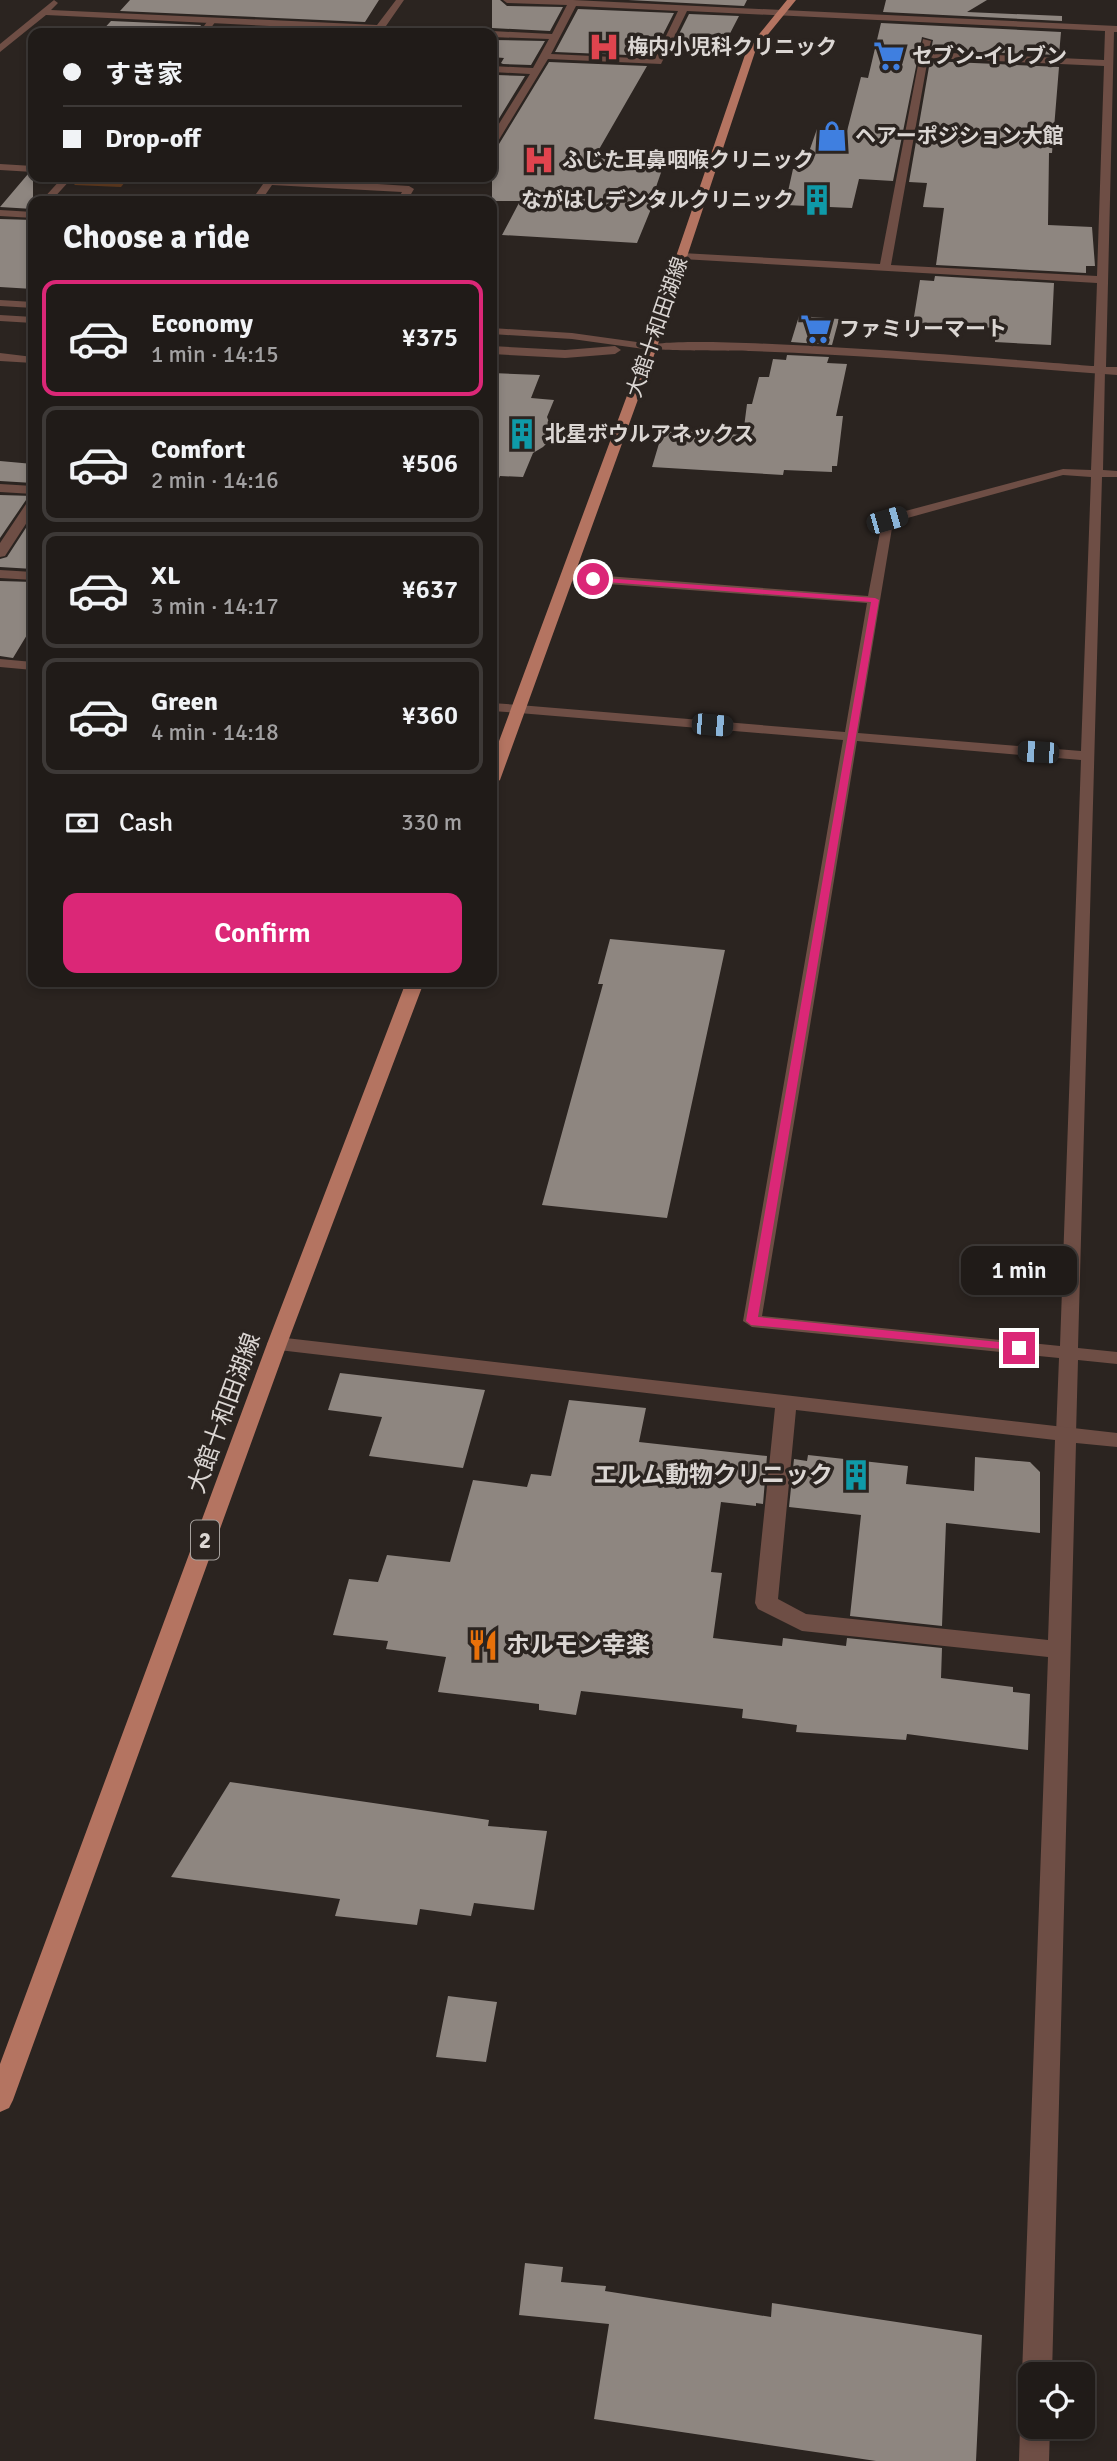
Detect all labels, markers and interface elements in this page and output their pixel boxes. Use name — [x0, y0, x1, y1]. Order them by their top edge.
hospital icon: 梅内小児科クリニック — [587, 30, 621, 64]
place label: 梅内小児科クリニック — [627, 34, 837, 60]
supermarket icon: セブン-イレブン — [872, 39, 906, 73]
place label: セブン-イレブン — [912, 43, 1067, 69]
text: すき家 — [105, 59, 183, 91]
shop icon: ヘアーポジション大館 — [815, 119, 849, 153]
text: Drop-off — [105, 123, 201, 155]
place label: ヘアーポジション大館 — [855, 123, 1064, 149]
hospital icon: ふじた耳鼻咽喉クリニック — [522, 143, 556, 177]
place label: ふじた耳鼻咽喉クリニック — [562, 147, 814, 173]
building icon: ながはしデンタルクリニック — [800, 183, 834, 217]
place label: ながはしデンタルクリニック — [521, 187, 794, 213]
text: Choose a ride — [63, 218, 250, 257]
street label: 大館十和田湖線 — [621, 253, 693, 401]
icon: car — [67, 307, 130, 370]
text: Economy — [151, 308, 253, 340]
supermarket icon: ファミリーマート — [799, 312, 833, 346]
place label: ファミリーマート — [839, 316, 1007, 342]
text: ¥375 — [402, 322, 458, 354]
text: 1 min · 14:15 — [151, 340, 279, 369]
building icon: 北星ボウルアネックス — [505, 417, 539, 451]
place label: 北星ボウルアネックス — [545, 421, 754, 447]
icon: car — [67, 433, 130, 496]
text: Comfort — [151, 434, 245, 466]
text: ¥506 — [402, 448, 458, 480]
text: 2 min · 14:16 — [151, 466, 279, 495]
car — [864, 504, 911, 536]
icon: car — [67, 559, 130, 622]
text: XL — [151, 560, 181, 592]
route start — [577, 563, 609, 595]
text: ¥637 — [402, 574, 458, 606]
text: 3 min · 14:17 — [151, 592, 279, 621]
icon: car — [67, 685, 130, 748]
text: Green — [151, 686, 218, 718]
text: ¥360 — [402, 700, 458, 732]
car — [691, 713, 734, 737]
text: 4 min · 14:18 — [151, 718, 279, 747]
car — [1017, 740, 1060, 764]
icon: cash — [63, 804, 101, 842]
text: Cash — [119, 807, 173, 839]
text: 330 m — [401, 808, 462, 837]
button: Confirm — [63, 893, 462, 973]
callout: 1 min — [961, 1246, 1077, 1296]
text: 1 min — [991, 1256, 1047, 1285]
street label: 大館十和田湖線 — [181, 1329, 267, 1497]
route end — [1003, 1332, 1035, 1364]
building icon: エルム動物クリニック — [839, 1458, 873, 1492]
place label: エルム動物クリニック — [593, 1460, 833, 1490]
road number: 2 — [191, 1520, 219, 1560]
restaurant icon: ホルモン幸楽 — [466, 1628, 500, 1662]
place label: ホルモン幸楽 — [506, 1630, 650, 1660]
map controls — [1018, 2362, 1095, 2439]
button: locate — [1018, 2362, 1095, 2439]

